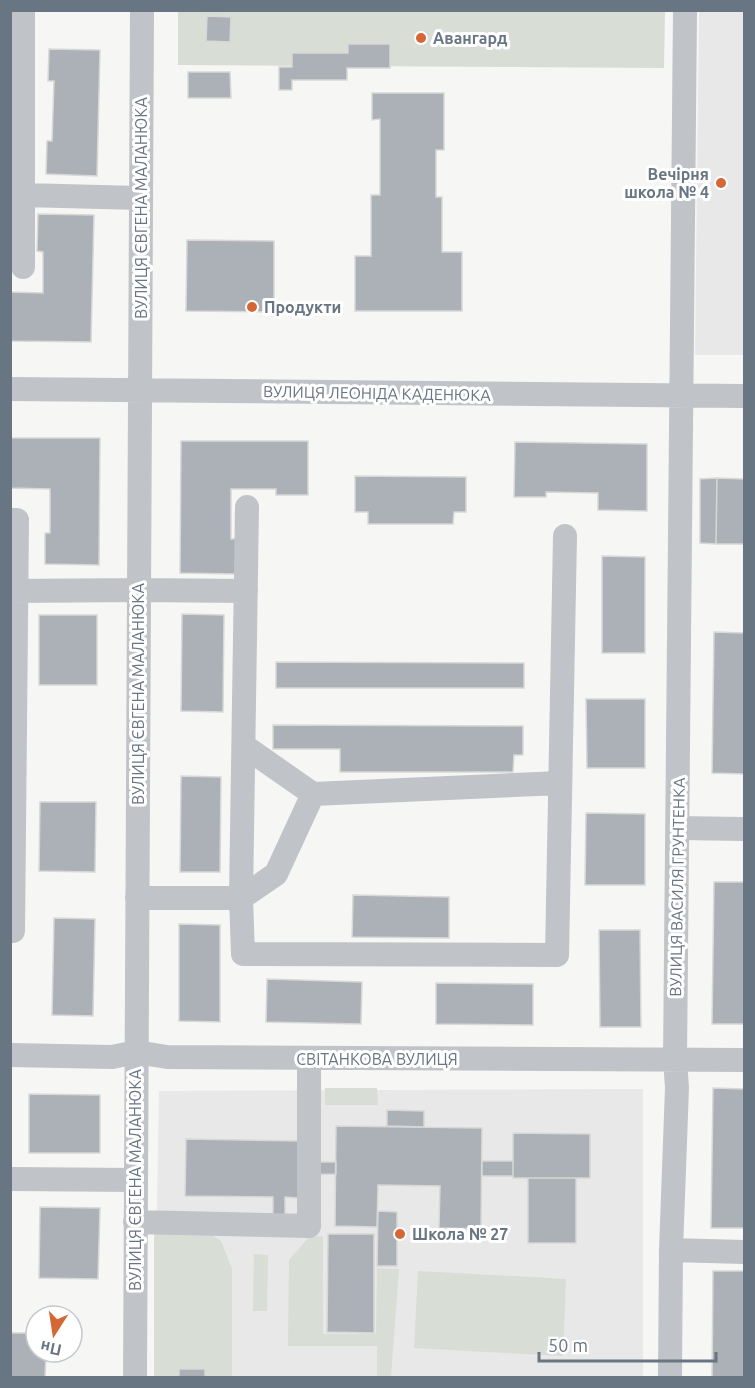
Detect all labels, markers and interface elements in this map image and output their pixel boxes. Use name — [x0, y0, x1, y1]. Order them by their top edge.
place label: Авангард — [433, 29, 508, 47]
marker: Авангард — [414, 31, 428, 45]
street label: ВУЛИЦЯ ЄВГЕНА МАЛАНЮКА — [132, 96, 150, 319]
place label: Вечірня школа № 4 — [624, 165, 709, 201]
marker: Вечірня школа № 4 — [714, 176, 728, 190]
place label: Продукти — [264, 298, 341, 316]
marker: Продукти — [245, 300, 259, 314]
street label: ВУЛИЦЯ ЛЕОНІДА КАДЕНЮКА — [263, 382, 492, 404]
street label: ВУЛИЦЯ ЄВГЕНА МАЛАНЮКА — [129, 582, 147, 805]
street label: ВУЛИЦЯ ВАСИЛЯ ГРУНТЕНКА — [666, 777, 688, 997]
street label: СВІТАНКОВА ВУЛИЦЯ — [296, 1050, 458, 1068]
street label: ВУЛИЦЯ ЄВГЕНА МАЛАНЮКА — [126, 1068, 144, 1291]
place label: Школа № 27 — [412, 1225, 508, 1243]
marker: Школа № 27 — [393, 1227, 407, 1241]
north arrow — [24, 1304, 84, 1364]
scale bar — [539, 1325, 716, 1363]
text: 50 m — [548, 1335, 588, 1355]
text: Пн — [39, 1338, 63, 1360]

